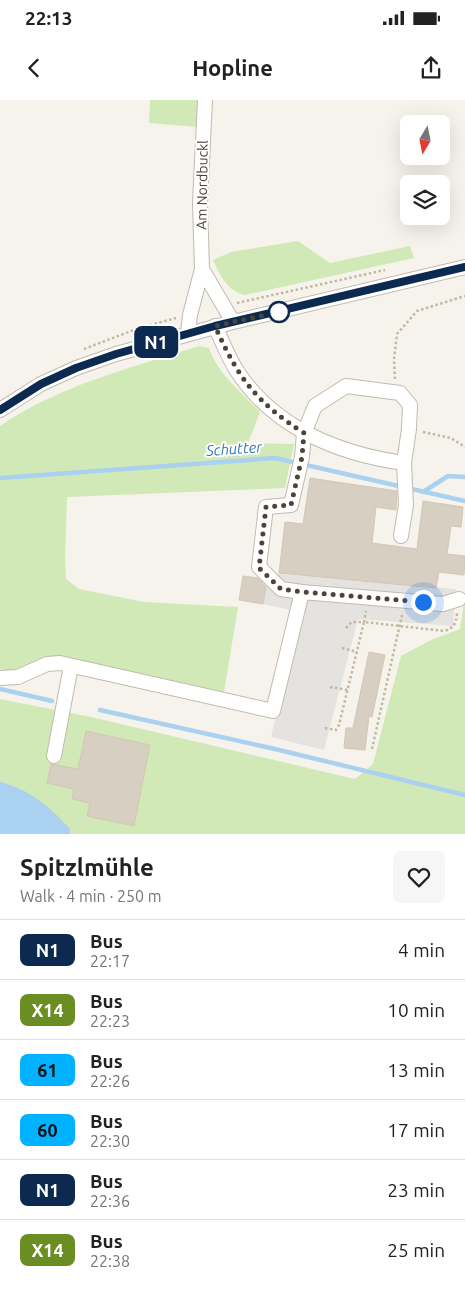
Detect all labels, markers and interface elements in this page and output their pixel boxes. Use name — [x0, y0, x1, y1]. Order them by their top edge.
text: 22:13 — [25, 7, 73, 29]
icon: back — [20, 54, 48, 82]
icon: share — [417, 54, 445, 82]
text: Hopline — [192, 55, 273, 80]
north arrow — [400, 115, 450, 165]
map controls — [400, 115, 450, 225]
street label: Am Nordbuckl — [193, 140, 211, 230]
button: layers — [400, 175, 450, 225]
unlabelled marker — [268, 301, 290, 323]
line badge: N1 — [134, 326, 178, 358]
text: N1 — [144, 332, 168, 352]
water label: Schutter — [204, 438, 264, 459]
your location — [411, 590, 436, 615]
button: heart — [393, 851, 445, 903]
text: Spitzlmühle — [20, 854, 154, 881]
text: Walk · 4 min · 250 m — [20, 887, 162, 905]
text: Bus — [90, 930, 123, 952]
text: 4 min — [398, 939, 445, 961]
text: N1 — [36, 940, 59, 960]
text: 22:17 — [90, 952, 130, 970]
text: Bus — [90, 990, 123, 1012]
text: 10 min — [387, 999, 445, 1021]
text: X14 — [31, 1000, 64, 1020]
text: 22:23 — [90, 1012, 130, 1030]
text: Bus — [90, 1050, 123, 1072]
text: 13 min — [387, 1059, 445, 1081]
text: 61 — [37, 1060, 58, 1080]
text: 22:26 — [90, 1072, 130, 1090]
text: Bus — [90, 1110, 123, 1132]
text: 17 min — [387, 1119, 445, 1141]
text: 60 — [37, 1120, 58, 1140]
text: 22:30 — [90, 1132, 130, 1150]
text: Bus — [90, 1170, 123, 1192]
text: 23 min — [387, 1179, 445, 1201]
text: N1 — [36, 1180, 59, 1200]
text: 22:36 — [90, 1192, 130, 1210]
text: Bus — [90, 1230, 123, 1252]
text: 25 min — [387, 1239, 445, 1261]
text: X14 — [31, 1240, 64, 1260]
text: 22:38 — [90, 1252, 130, 1270]

